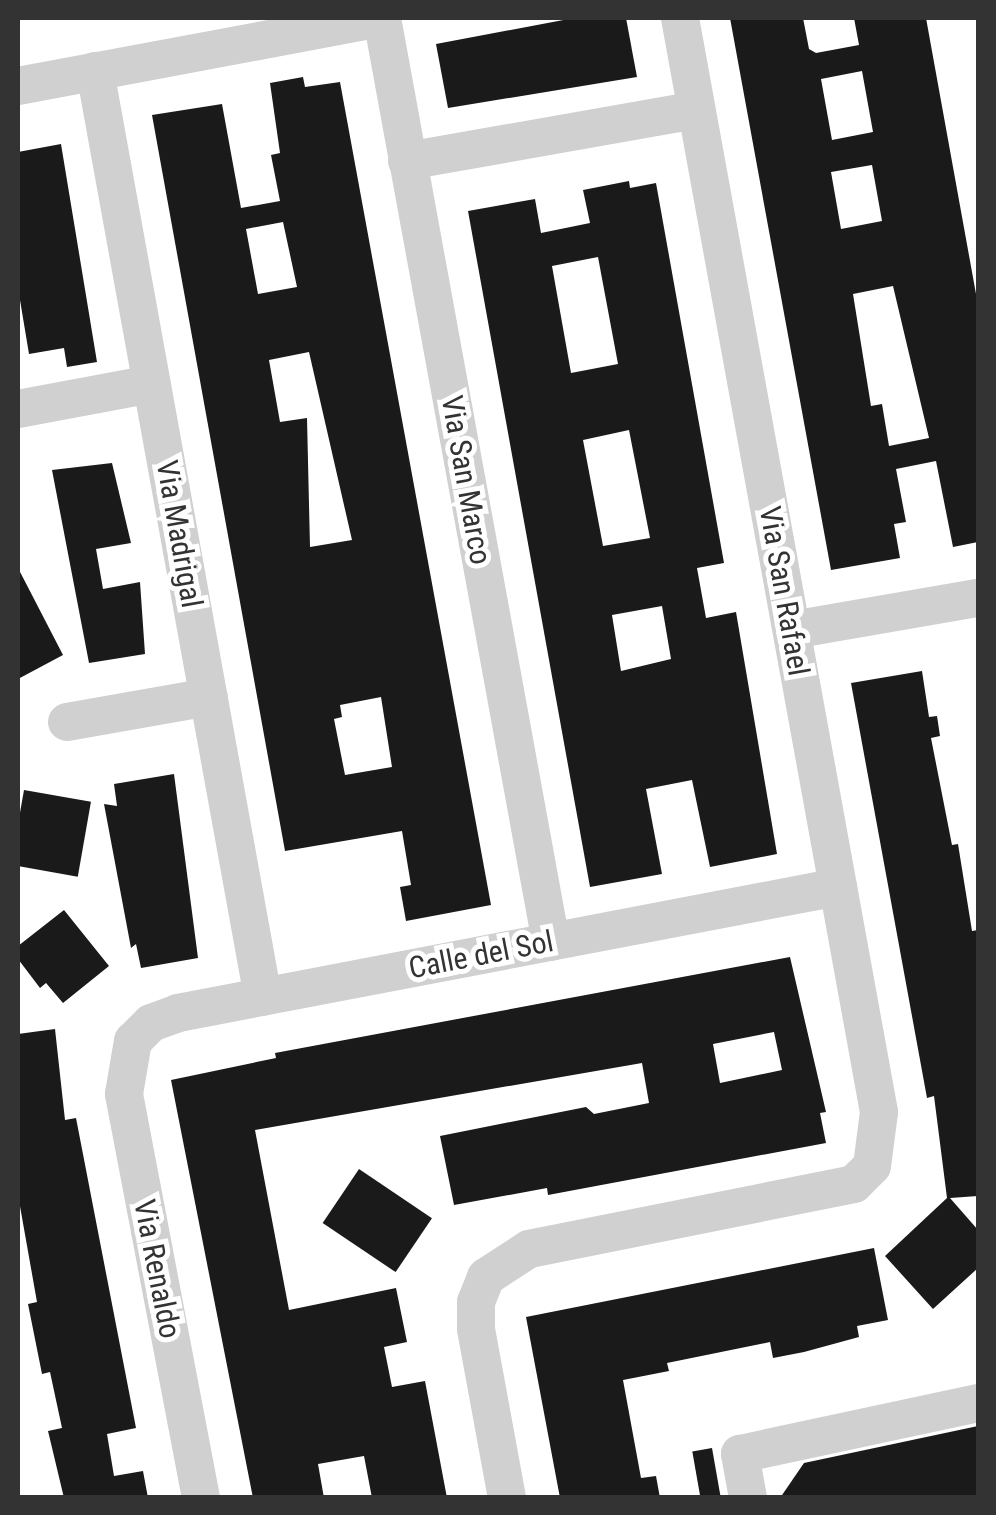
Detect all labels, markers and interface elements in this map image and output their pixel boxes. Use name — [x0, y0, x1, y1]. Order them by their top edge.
street label: Via San Marco — [433, 393, 499, 567]
street label: Via Madrigal — [148, 458, 210, 610]
street label: Via San Rafael — [751, 503, 817, 679]
street label: Calle del Sol — [406, 923, 556, 987]
street label: Via Renaldo — [126, 1197, 188, 1341]

